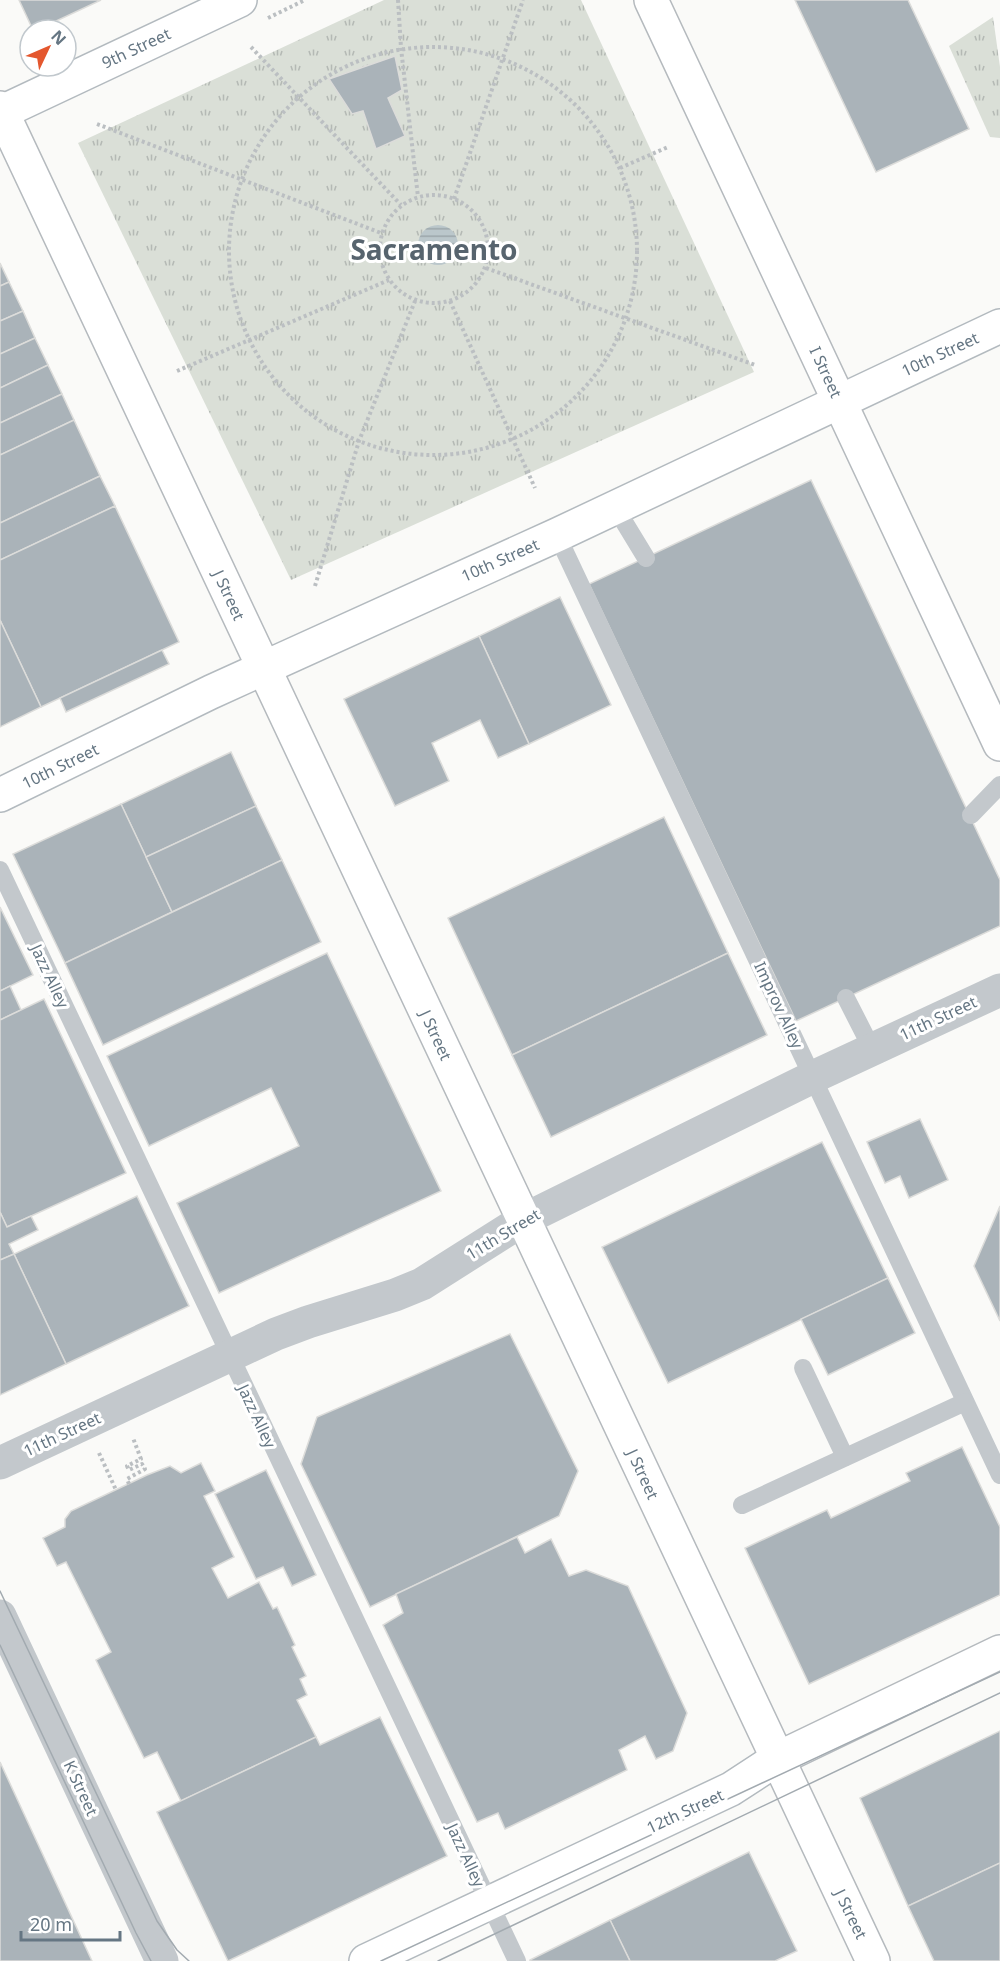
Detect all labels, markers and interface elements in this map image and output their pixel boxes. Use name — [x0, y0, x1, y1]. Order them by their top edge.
north arrow — [18, 18, 78, 78]
street label: 9th Street — [98, 22, 174, 74]
text: N — [46, 25, 71, 50]
district label: Sacramento — [350, 230, 518, 268]
street label: 10th Street — [898, 326, 982, 381]
street label: I Street — [805, 343, 848, 401]
street label: 10th Street — [458, 533, 542, 587]
street label: J Street — [207, 564, 250, 624]
street label: 10th Street — [18, 738, 102, 794]
street label: Jazz Alley — [25, 939, 75, 1012]
street label: Improv Alley — [749, 958, 809, 1053]
street label: 11th Street — [896, 990, 980, 1045]
street label: J Street — [414, 1004, 457, 1064]
street label: 11th Street — [462, 1203, 544, 1265]
street label: Jazz Alley — [232, 1379, 282, 1452]
street label: 11th Street — [20, 1406, 104, 1461]
street label: J Street — [621, 1443, 664, 1503]
street label: K Street — [59, 1757, 103, 1819]
street label: 12th Street — [643, 1783, 727, 1838]
street label: Jazz Alley — [441, 1818, 491, 1891]
street label: J Street — [829, 1883, 873, 1943]
scale bar — [21, 1904, 120, 1942]
text: 20 m — [30, 1912, 72, 1936]

